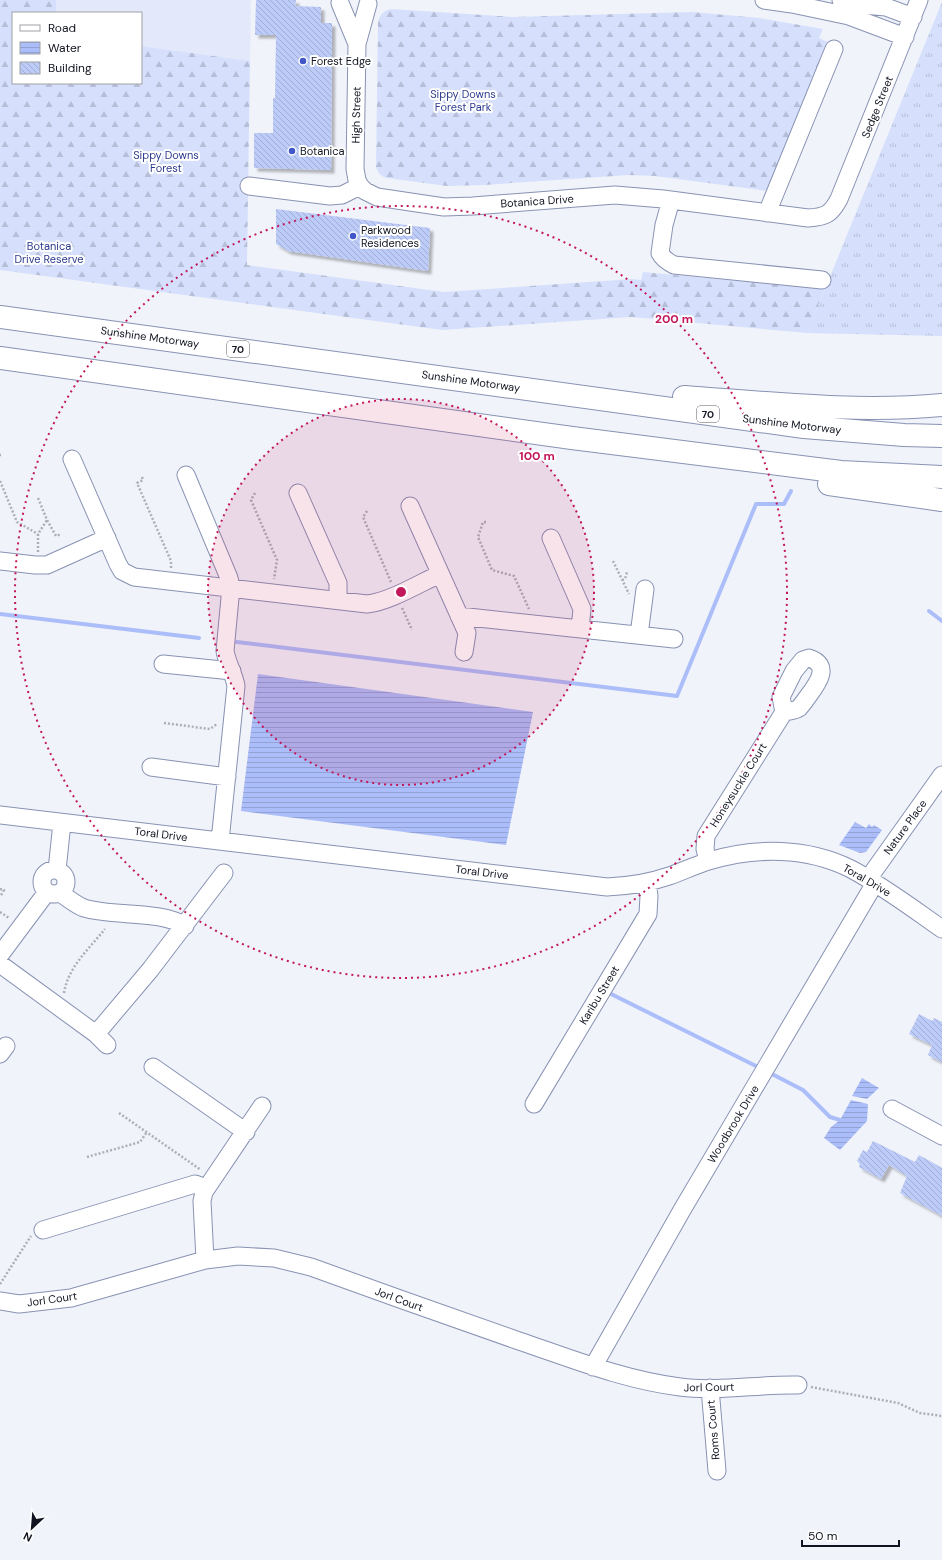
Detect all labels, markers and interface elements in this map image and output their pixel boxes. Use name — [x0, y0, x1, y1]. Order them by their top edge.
legend — [12, 12, 142, 84]
text: Road — [48, 20, 76, 36]
text: Water — [48, 40, 82, 56]
place label: Forest Edge — [311, 54, 371, 68]
marker: Forest Edge — [298, 56, 308, 66]
text: Building — [48, 60, 92, 76]
street label: Sedge Street — [858, 74, 896, 140]
street label: High Street — [349, 87, 363, 143]
park label: Sippy Downs Forest Park — [430, 87, 496, 114]
place label: Botanica — [300, 144, 344, 158]
marker: Botanica — [287, 146, 297, 156]
park label: Sippy Downs Forest — [133, 148, 199, 175]
street label: Botanica Drive — [500, 191, 574, 211]
place label: Parkwood Residences — [361, 223, 419, 250]
marker: Parkwood Residences — [348, 231, 358, 241]
park label: Botanica Drive Reserve — [14, 239, 84, 266]
text: 200 m — [655, 311, 693, 327]
street label: Sunshine Motorway — [100, 323, 200, 351]
road number: 70 — [227, 341, 249, 357]
street label: Sunshine Motorway — [421, 367, 521, 395]
road number: 70 — [697, 406, 719, 422]
street label: Sunshine Motorway — [742, 411, 842, 437]
text: 100 m — [519, 448, 555, 464]
centre of rings — [394, 585, 408, 599]
street label: Honeysuckle Court — [706, 740, 770, 830]
street label: Nature Place — [880, 797, 930, 857]
street label: Toral Drive — [134, 824, 188, 844]
street label: Toral Drive — [840, 861, 894, 899]
street label: Toral Drive — [455, 862, 509, 882]
street label: Karibu Street — [576, 963, 622, 1027]
street label: Woodbrook Drive — [704, 1083, 762, 1165]
street label: Jorl Court — [373, 1284, 425, 1314]
street label: Jorl Court — [26, 1289, 78, 1309]
street label: Jorl Court — [684, 1380, 734, 1394]
street label: Roms Court — [703, 1399, 723, 1461]
north arrow — [12, 1508, 52, 1548]
scale bar — [802, 1522, 899, 1548]
text: 50 m — [808, 1528, 837, 1544]
text: N — [21, 1529, 34, 1545]

